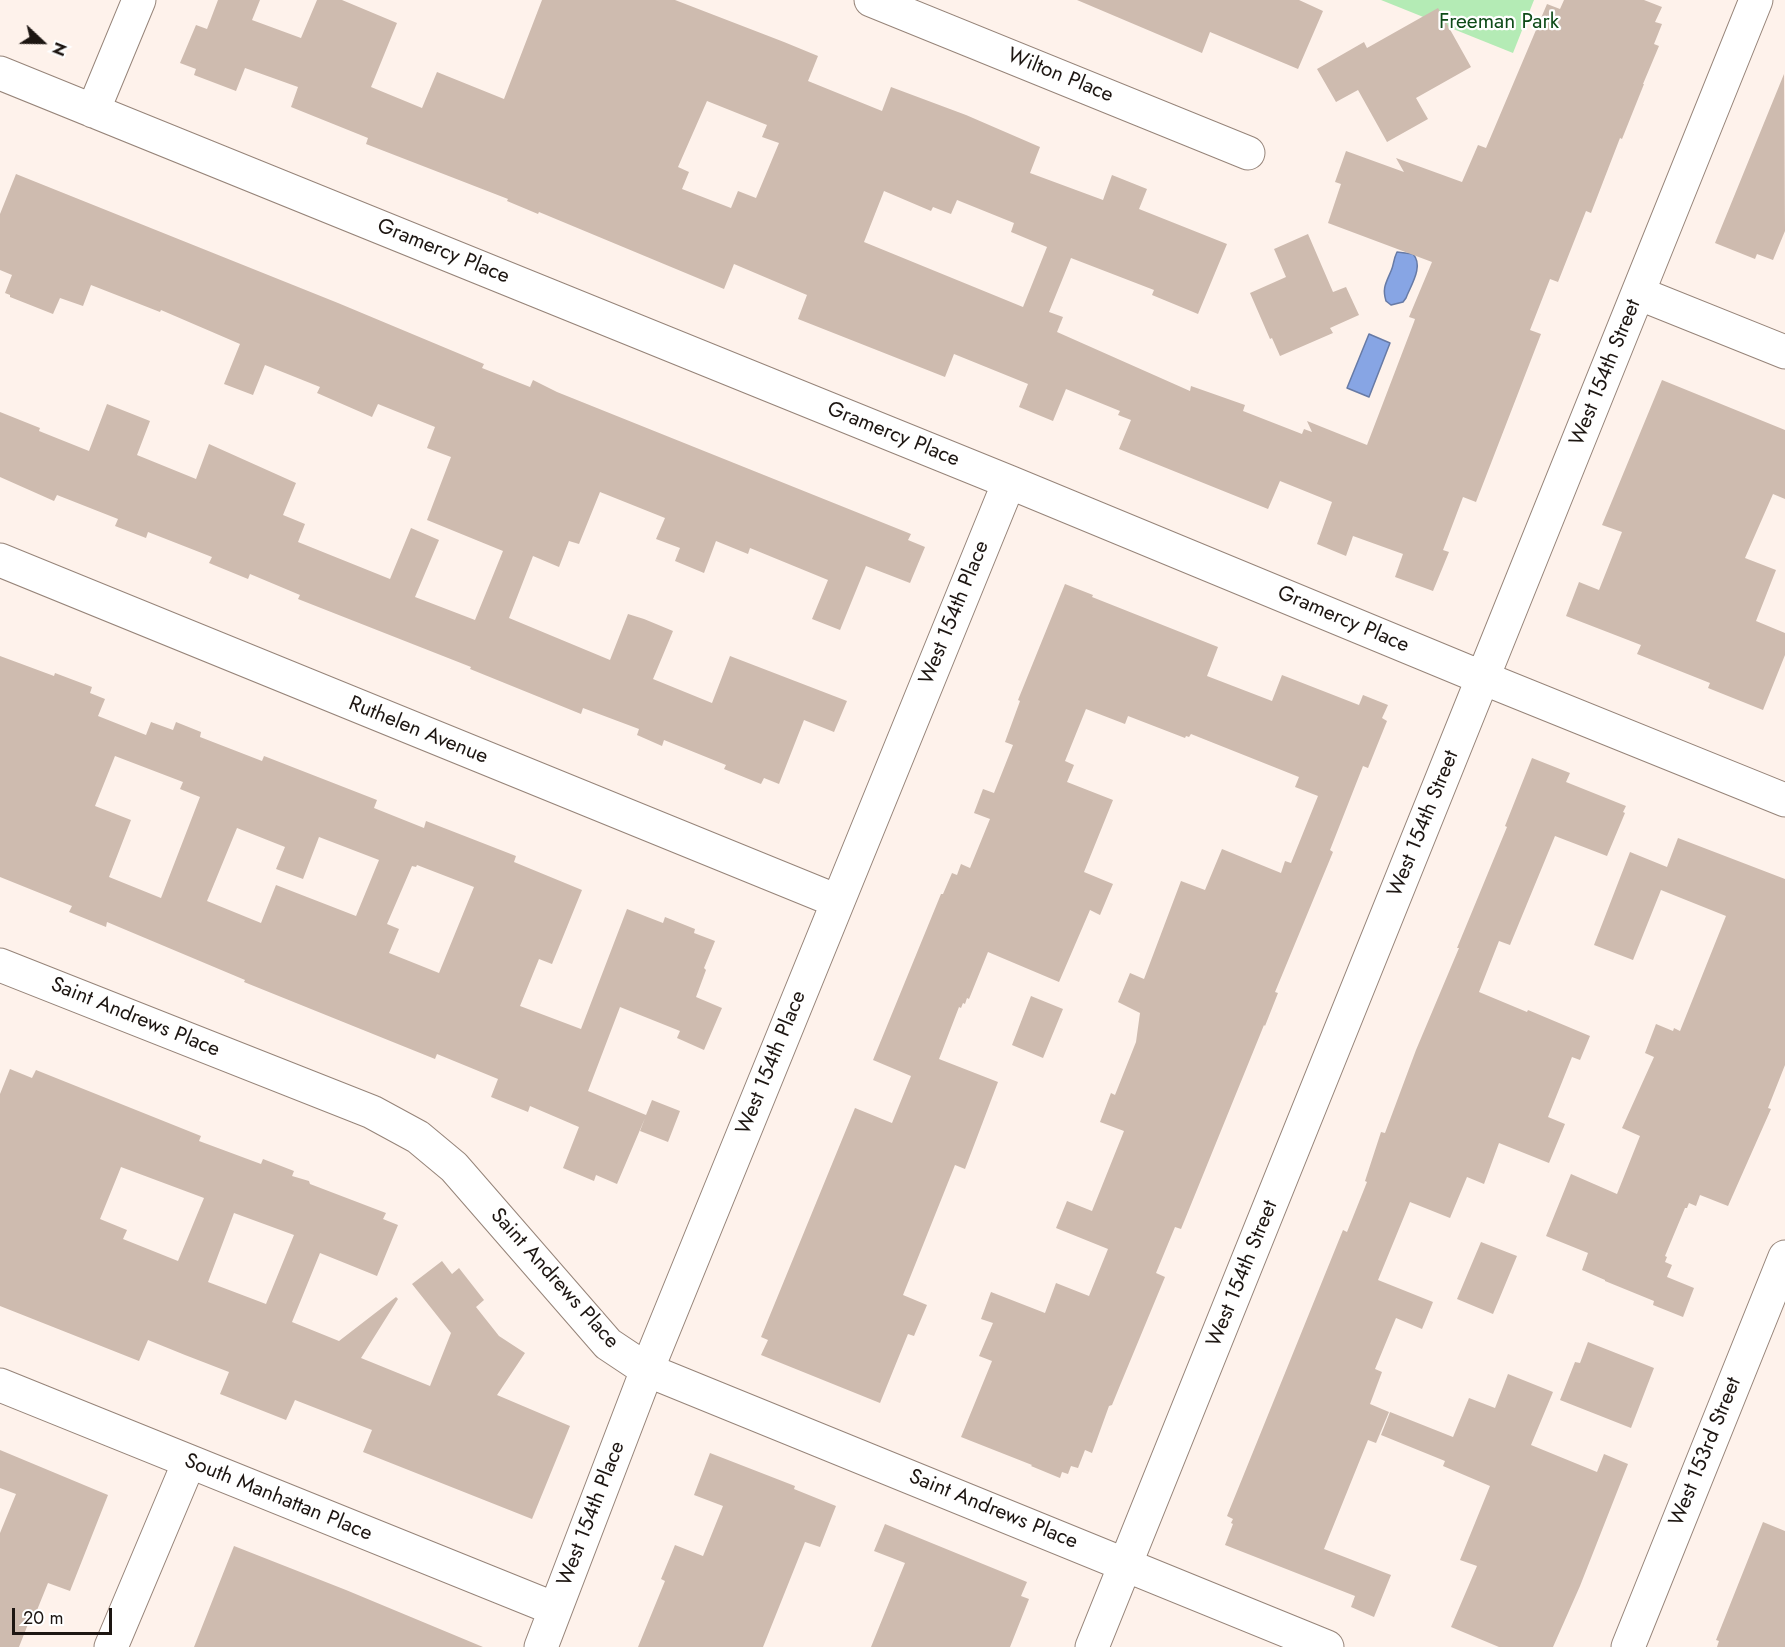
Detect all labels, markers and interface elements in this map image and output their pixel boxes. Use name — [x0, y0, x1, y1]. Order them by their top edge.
park label: Freeman Park — [1439, 10, 1559, 36]
north arrow — [12, 12, 72, 72]
text: N — [46, 39, 72, 59]
street label: Wilton Place — [1003, 43, 1117, 109]
street label: Gramercy Place — [373, 214, 513, 290]
street label: West 154th Street — [1565, 296, 1647, 450]
street label: Gramercy Place — [823, 397, 963, 473]
street label: West 154th Place — [915, 537, 995, 689]
street label: Gramercy Place — [1273, 581, 1413, 659]
street label: Ruthelen Avenue — [345, 692, 491, 770]
street label: West 154th Street — [1383, 747, 1465, 901]
street label: Saint Andrews Place — [47, 973, 223, 1063]
street label: West 154th Place — [732, 987, 812, 1139]
street label: West 154th Street — [1202, 1197, 1284, 1351]
street label: Saint Andrews Place — [484, 1204, 624, 1354]
street label: West 153rd Street — [1665, 1374, 1747, 1530]
street label: West 154th Place — [553, 1438, 631, 1590]
street label: South Manhattan Place — [180, 1449, 376, 1547]
street label: Saint Andrews Place — [905, 1465, 1081, 1555]
scale bar — [15, 1596, 116, 1634]
text: 20 m — [23, 1605, 63, 1631]

